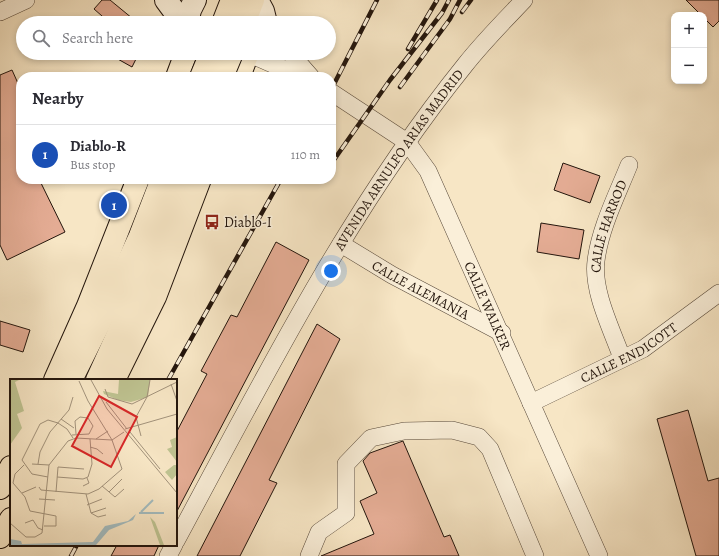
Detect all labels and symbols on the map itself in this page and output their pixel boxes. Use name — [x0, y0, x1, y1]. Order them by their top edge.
street label: AVENIDA ARNULFO ARIAS MADRID — [329, 65, 468, 255]
street label: CALLE HARROD — [586, 177, 632, 273]
pin: 1 — [101, 190, 127, 220]
bus stop icon: Diablo-I — [203, 213, 221, 231]
place label: Diablo-I — [224, 213, 272, 232]
street label: CALLE ALEMANIA — [368, 256, 473, 325]
street label: CALLE WALKER — [459, 259, 515, 353]
your location — [321, 261, 341, 281]
street label: CALLE ENDICOTT — [577, 318, 681, 388]
inset map — [10, 379, 177, 546]

